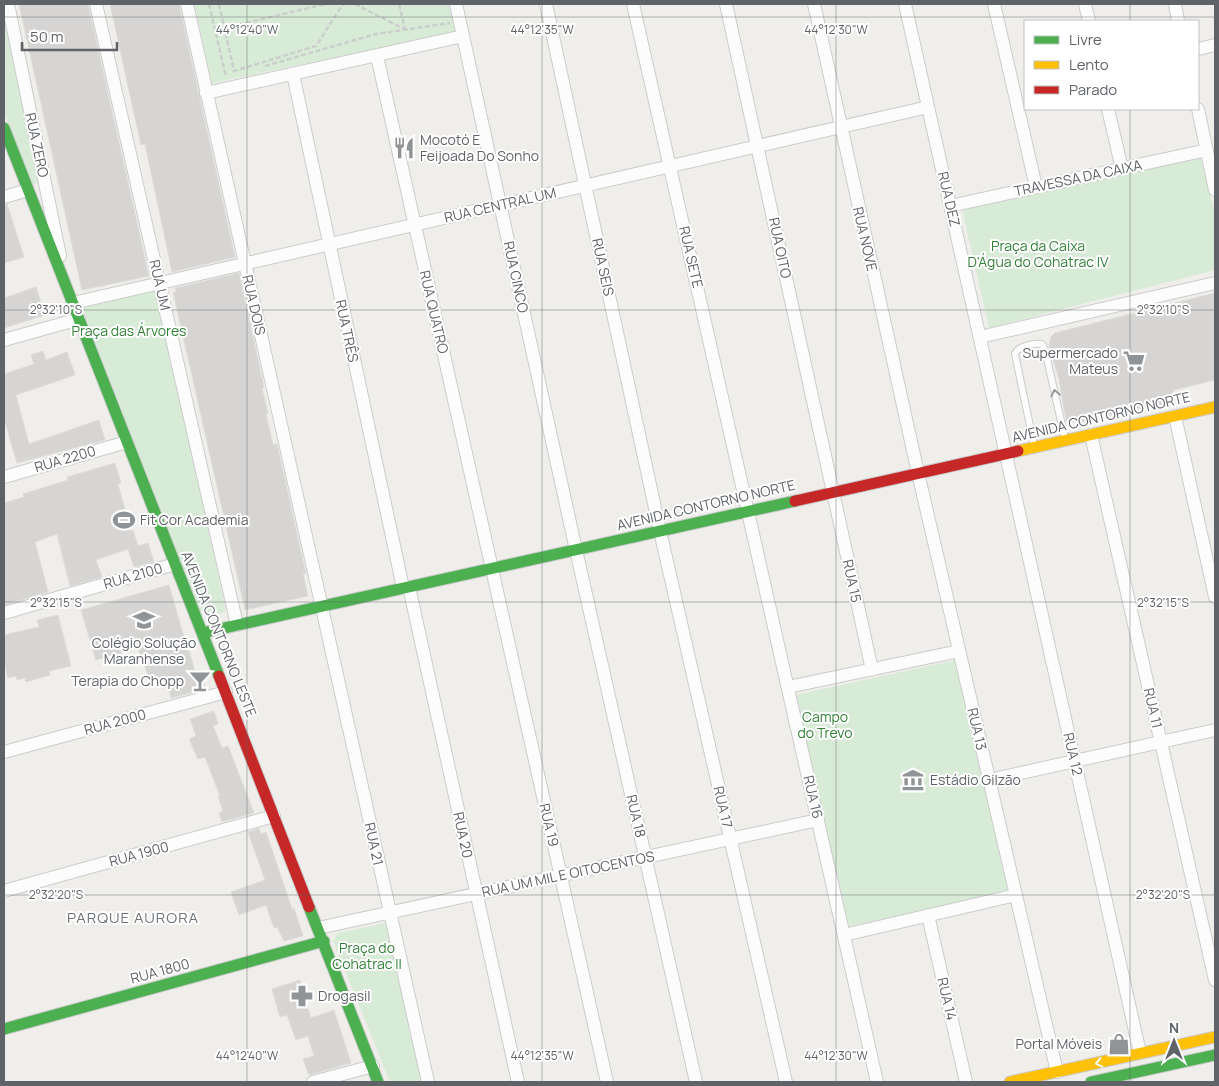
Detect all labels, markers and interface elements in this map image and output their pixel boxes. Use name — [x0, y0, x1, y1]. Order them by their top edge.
scale bar — [22, 20, 118, 52]
legend — [1024, 20, 1199, 110]
text: 44°12'40"W — [216, 21, 279, 38]
text: 44°12'35"W — [510, 21, 574, 38]
text: 44°12'30"W — [804, 21, 869, 38]
text: 50 m — [30, 26, 64, 47]
text: Livre — [1069, 29, 1102, 50]
text: Lento — [1069, 54, 1109, 75]
text: Parado — [1069, 79, 1117, 100]
street label: RUA ZERO — [21, 111, 54, 179]
place label: Mocotó E Feijoada Do Sonho — [420, 130, 539, 165]
restaurant icon: Mocotó E Feijoada Do Sonho — [391, 135, 417, 161]
street label: TRAVESSA DA CAIXA — [1012, 155, 1144, 200]
street label: RUA DEZ — [934, 170, 965, 228]
street label: RUA CENTRAL UM — [442, 182, 558, 227]
street label: RUA NOVE — [849, 205, 882, 273]
street label: RUA OITO — [765, 216, 796, 280]
street label: RUA SETE — [675, 224, 708, 290]
street label: RUA SEIS — [588, 236, 619, 298]
park label: Praça da Caixa D'Água do Cohatrac IV — [968, 236, 1109, 271]
street label: RUA CINCO — [500, 239, 533, 315]
street label: RUA UM — [145, 258, 176, 312]
street label: RUA QUATRO — [416, 268, 453, 355]
street label: RUA DOIS — [238, 273, 271, 337]
street label: RUA TRÊS — [332, 298, 363, 364]
text: 2°32'10"S — [30, 301, 82, 318]
text: 2°32'10"S — [1137, 301, 1189, 318]
park label: Praça das Árvores — [72, 321, 186, 340]
place label: Supermercado Mateus — [1023, 343, 1118, 378]
supermarket icon: Supermercado Mateus — [1121, 348, 1147, 374]
street label: AVENIDA CONTORNO NORTE — [1010, 387, 1192, 446]
one-way arrow — [1050, 389, 1061, 397]
street label: RUA 2200 — [32, 441, 98, 476]
street label: AVENIDA CONTORNO NORTE — [615, 475, 797, 534]
sports icon: Fit Cor Academia — [111, 507, 137, 533]
place label: Fit Cor Academia — [140, 510, 248, 529]
street label: AVENIDA CONTORNO LESTE — [177, 548, 261, 720]
street label: RUA 2100 — [101, 558, 165, 593]
street label: RUA 15 — [839, 558, 866, 604]
text: 2°32'15"S — [30, 594, 82, 611]
text: 2°32'15"S — [1137, 594, 1189, 611]
school or university icon: Colégio Solução Maranhense — [131, 607, 157, 633]
place label: Colégio Solução Maranhense — [92, 633, 196, 668]
bar icon: Terapia do Chopp — [187, 668, 213, 694]
place label: Terapia do Chopp — [71, 671, 184, 690]
street label: RUA 11 — [1140, 686, 1167, 730]
street label: RUA 2000 — [82, 704, 148, 739]
street label: RUA 13 — [963, 706, 992, 752]
park label: Campo do Trevo — [798, 707, 852, 742]
street label: RUA 12 — [1059, 731, 1088, 777]
museum icon: Estádio Gilzão — [900, 767, 926, 793]
place label: Estádio Gilzão — [930, 770, 1021, 789]
street label: RUA 16 — [799, 773, 828, 820]
street label: RUA 17 — [709, 784, 738, 830]
street label: RUA 18 — [622, 793, 651, 839]
street label: RUA 19 — [535, 801, 564, 848]
street label: RUA 20 — [449, 810, 478, 860]
street label: RUA 21 — [361, 821, 388, 867]
street label: RUA 1900 — [107, 836, 171, 871]
street label: RUA UM MIL E OITOCENTOS — [480, 846, 656, 901]
text: 2°32'20"S — [29, 886, 83, 903]
text: 2°32'20"S — [1136, 886, 1190, 903]
district label: PARQUE AURORA — [67, 907, 199, 928]
park label: Praça do Cohatrac II — [332, 938, 402, 973]
street label: RUA 1800 — [128, 954, 192, 988]
street label: RUA 14 — [933, 975, 962, 1022]
pharmacy icon: Drogasil — [289, 983, 315, 1009]
place label: Drogasil — [318, 986, 371, 1005]
north arrow — [1149, 1016, 1199, 1066]
text: N — [1169, 1018, 1179, 1037]
shop icon: Portal Móveis — [1106, 1031, 1132, 1057]
place label: Portal Móveis — [1015, 1034, 1102, 1053]
text: 44°12'40"W — [216, 1047, 279, 1064]
text: 44°12'35"W — [510, 1047, 574, 1064]
text: 44°12'30"W — [804, 1047, 869, 1064]
one-way arrow — [1095, 1057, 1104, 1067]

